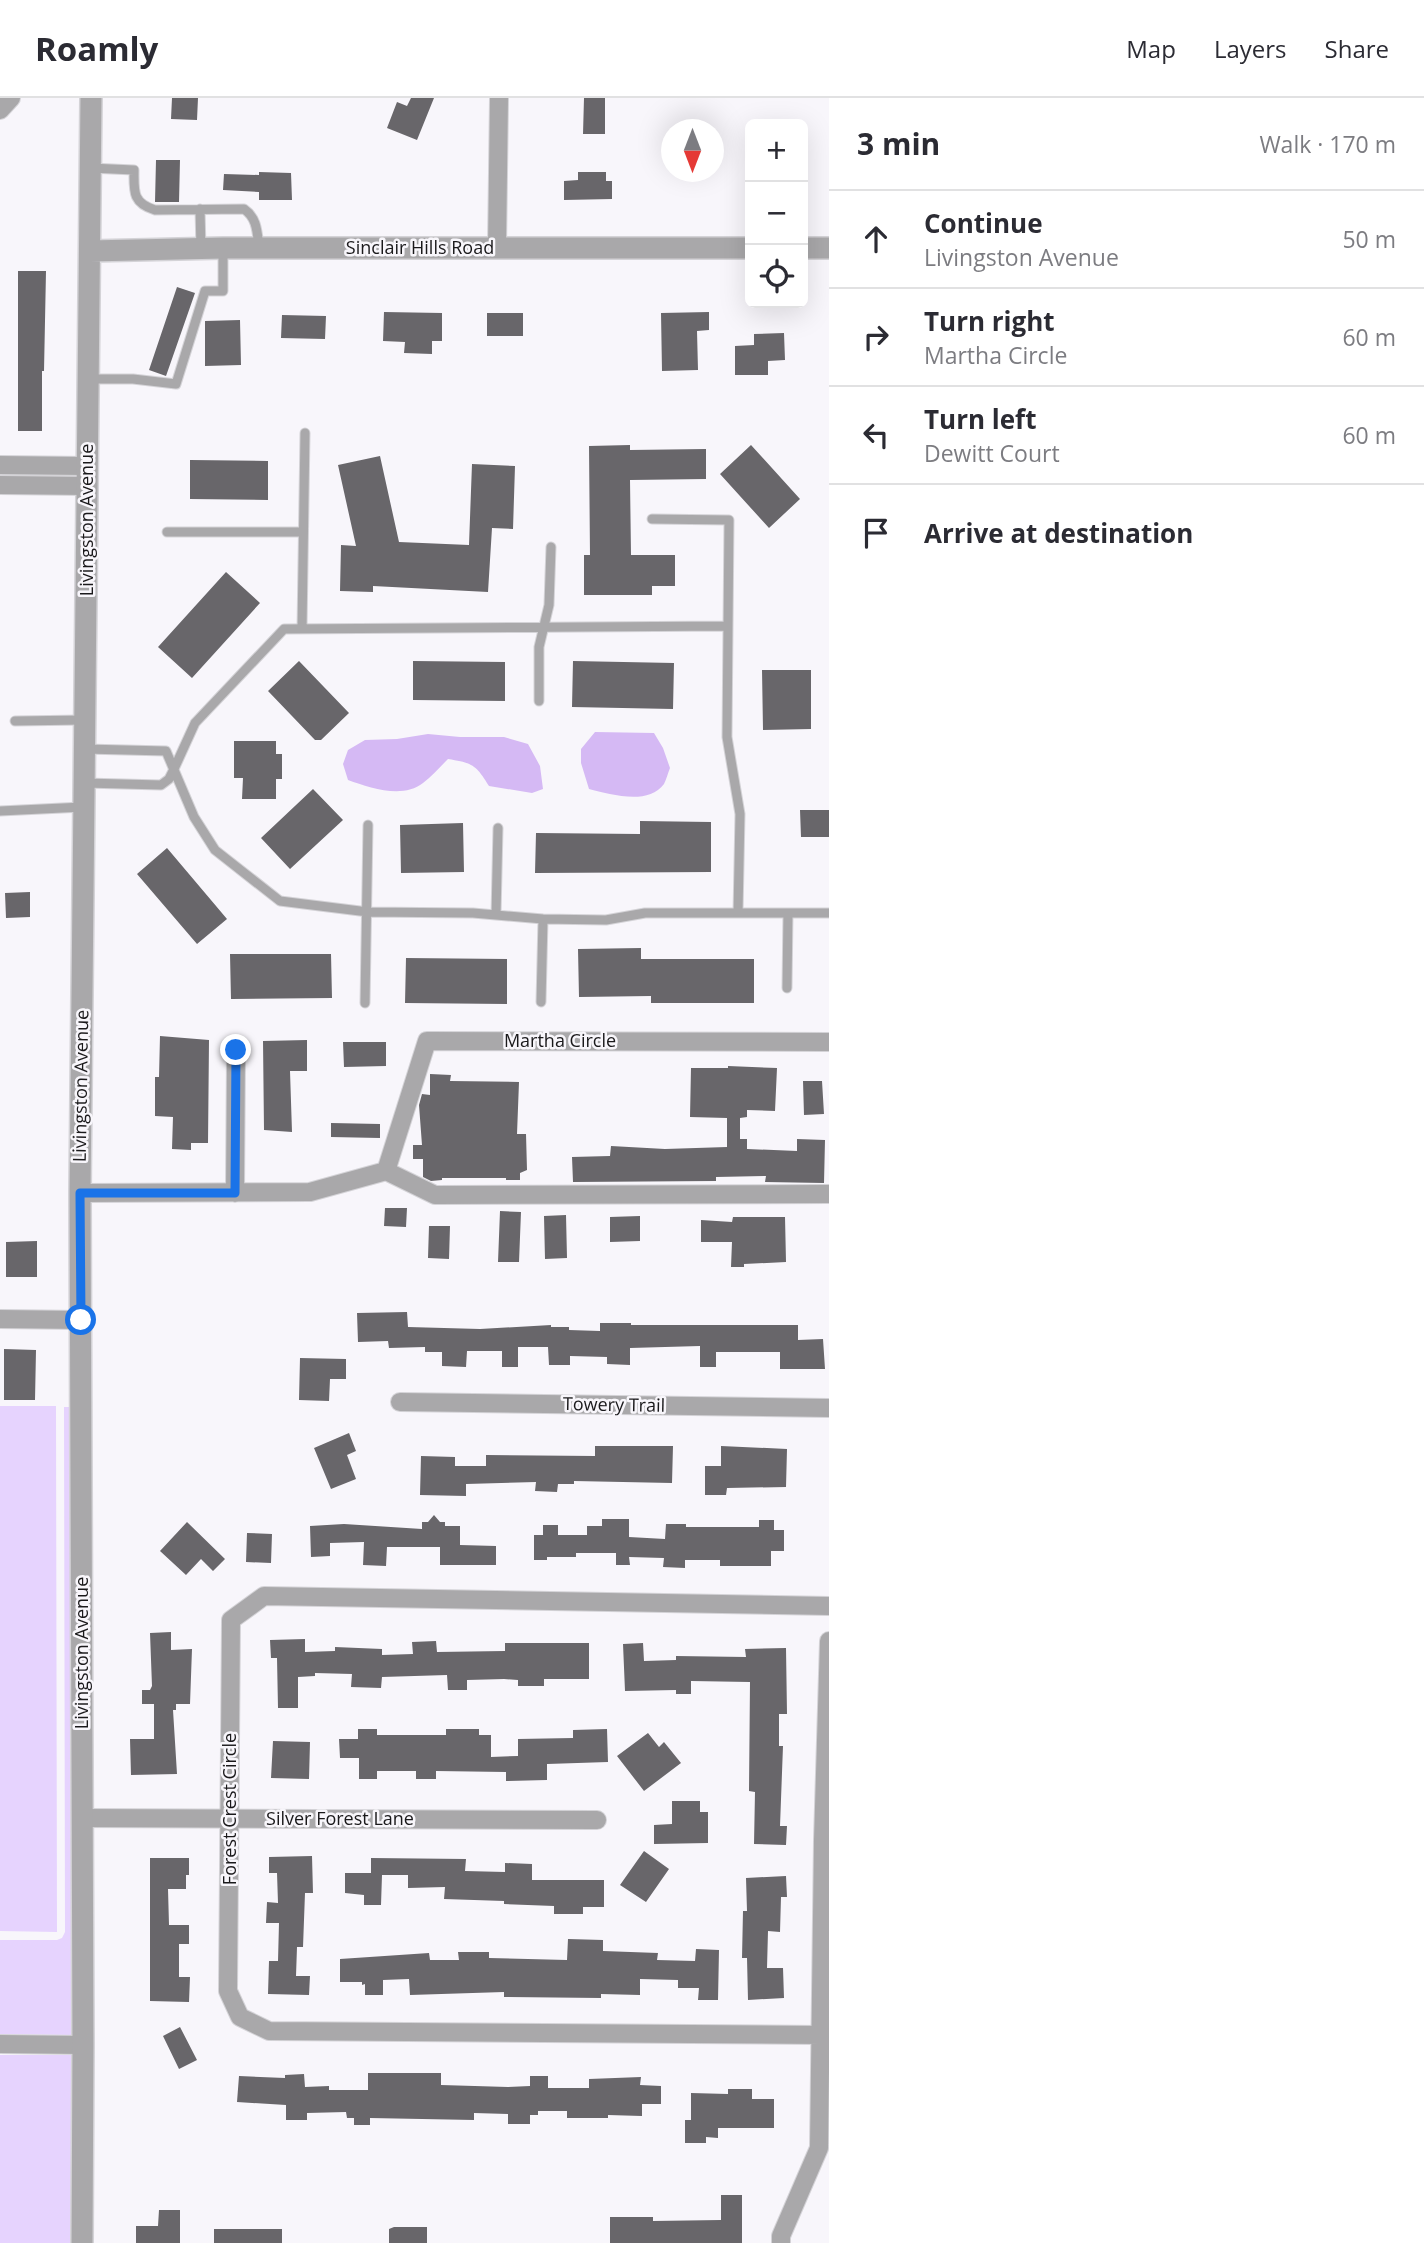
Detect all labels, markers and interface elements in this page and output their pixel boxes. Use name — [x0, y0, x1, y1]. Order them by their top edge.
text: Roamly — [35, 26, 158, 71]
text: Map — [1126, 32, 1176, 65]
text: Layers — [1214, 32, 1287, 65]
text: Share — [1325, 32, 1389, 65]
north arrow — [661, 119, 724, 182]
map controls — [745, 119, 808, 308]
button: + — [745, 119, 808, 182]
text: 3 min — [857, 123, 940, 164]
text: Walk · 170 m — [1259, 128, 1396, 160]
button: − — [745, 182, 808, 245]
text: Continue — [924, 205, 1043, 241]
icon: ahead — [857, 220, 895, 258]
text: 50 m — [1342, 223, 1396, 255]
street label: Sinclair Hills Road — [346, 235, 494, 259]
text: Livingston Avenue — [924, 241, 1119, 273]
button: locate — [745, 245, 808, 308]
text: Turn right — [924, 303, 1055, 339]
icon: right — [857, 318, 895, 356]
text: 60 m — [1342, 321, 1396, 353]
text: Martha Circle — [924, 339, 1067, 371]
text: Turn left — [924, 401, 1036, 437]
icon: left — [857, 416, 895, 454]
text: 60 m — [1342, 419, 1396, 451]
text: Dewitt Court — [924, 437, 1060, 469]
street label: Livingston Avenue — [74, 444, 98, 596]
icon: arrive — [857, 514, 895, 552]
text: Arrive at destination — [924, 515, 1193, 551]
street label: Livingston Avenue — [67, 1010, 93, 1162]
street label: Martha Circle — [504, 1028, 616, 1052]
route end — [220, 1034, 251, 1065]
route start — [65, 1304, 96, 1335]
street label: Towery Trail — [563, 1391, 665, 1417]
street label: Livingston Avenue — [69, 1577, 93, 1729]
street label: Forest Crest Circle — [217, 1733, 241, 1885]
street label: Silver Forest Lane — [266, 1806, 414, 1830]

